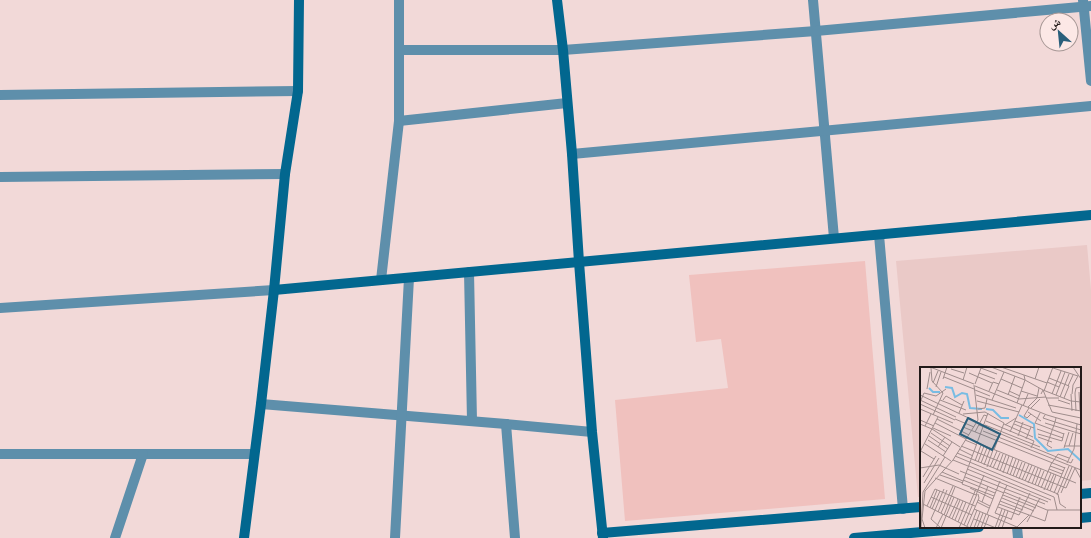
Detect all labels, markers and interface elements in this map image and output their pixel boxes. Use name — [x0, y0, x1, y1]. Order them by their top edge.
north arrow — [1039, 12, 1079, 52]
text: ش — [1047, 15, 1064, 33]
inset map — [920, 367, 1081, 528]

